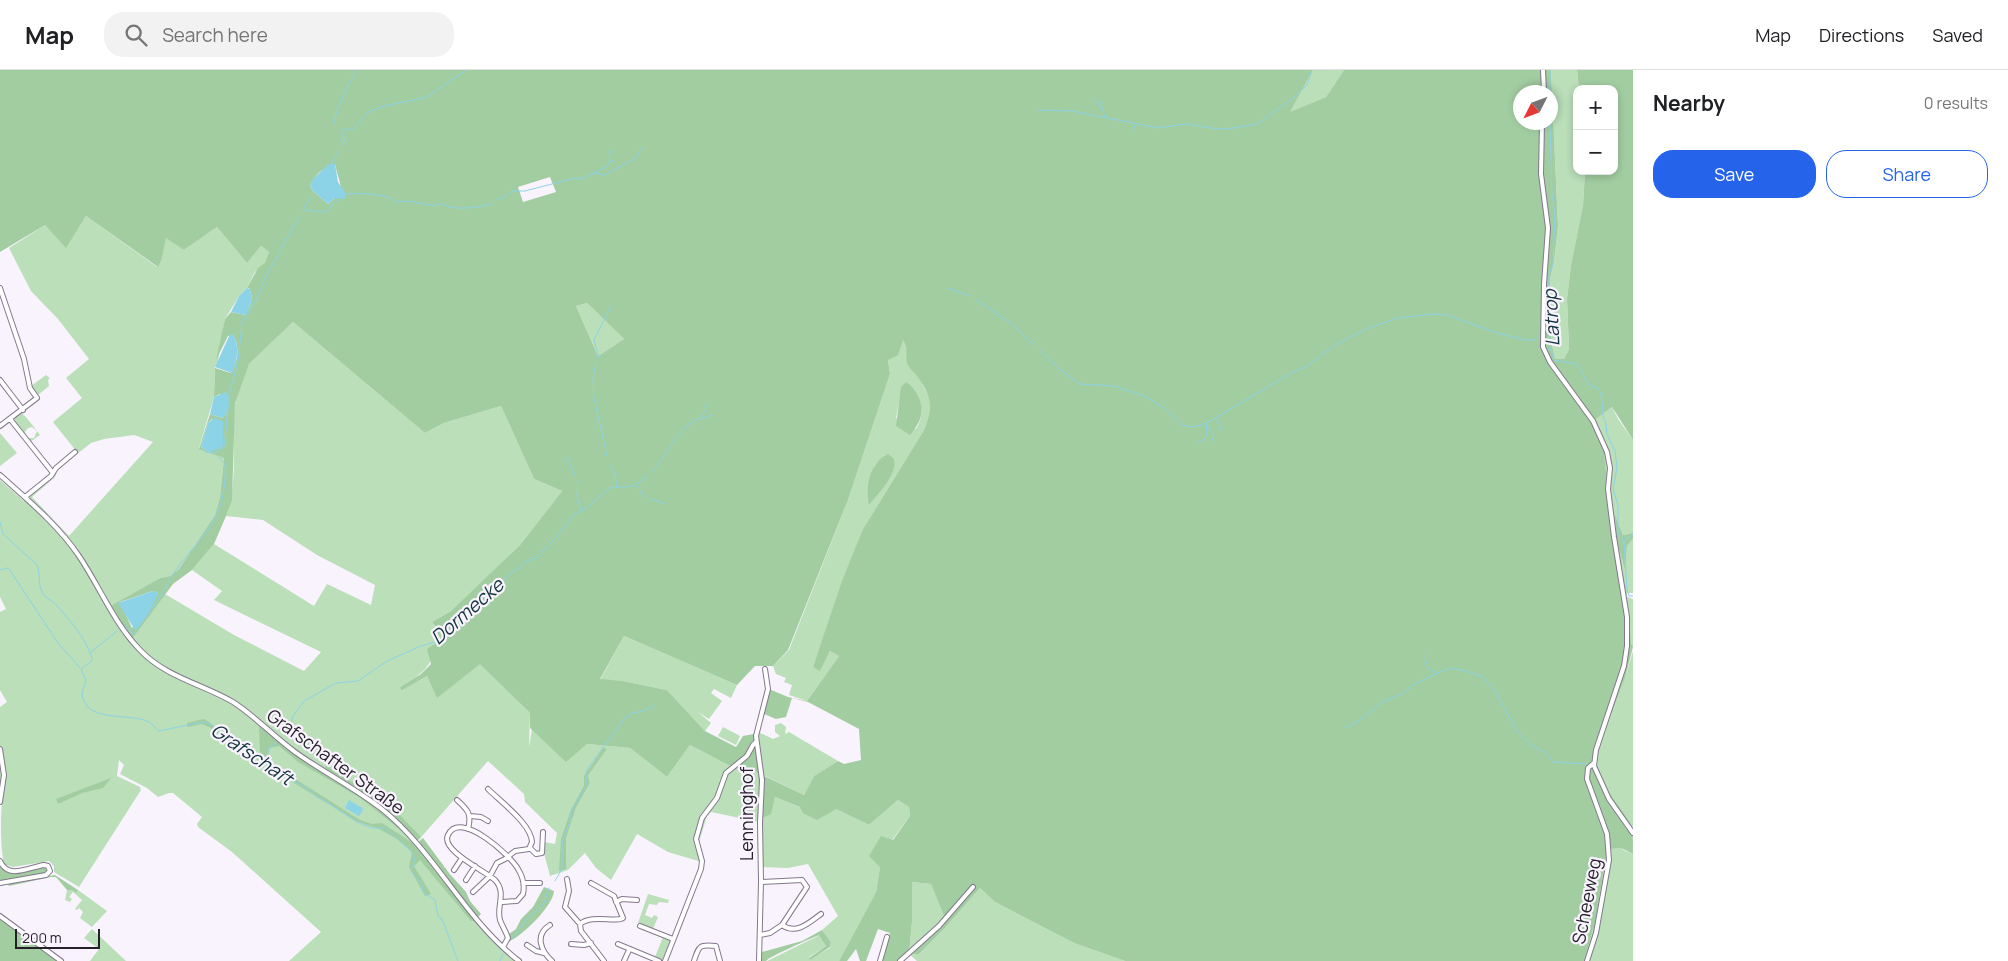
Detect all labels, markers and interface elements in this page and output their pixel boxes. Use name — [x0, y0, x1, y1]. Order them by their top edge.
search box — [104, 12, 454, 57]
text: Map — [25, 18, 74, 51]
icon: search — [122, 21, 150, 49]
text: Search here — [162, 22, 268, 48]
text: Map — [1755, 23, 1791, 47]
text: Directions — [1819, 23, 1904, 47]
text: Saved — [1932, 23, 1983, 47]
north arrow — [1513, 85, 1558, 130]
map controls — [1573, 85, 1618, 175]
button: + — [1573, 85, 1618, 130]
text: Nearby — [1653, 89, 1725, 117]
text: 0 results — [1924, 92, 1988, 114]
button: − — [1573, 130, 1618, 175]
button: Save — [1653, 150, 1816, 198]
button: Share — [1826, 150, 1988, 198]
water label: Latrop — [1536, 287, 1565, 347]
water label: Dormecke — [425, 571, 510, 650]
street label: Grafschafter Straße — [262, 703, 410, 819]
water label: Grafschaft — [206, 717, 300, 792]
street label: Lenninghof — [734, 766, 758, 861]
street label: Scheeweg — [1566, 856, 1606, 946]
scale bar — [15, 926, 100, 949]
text: 200 m — [22, 928, 62, 947]

